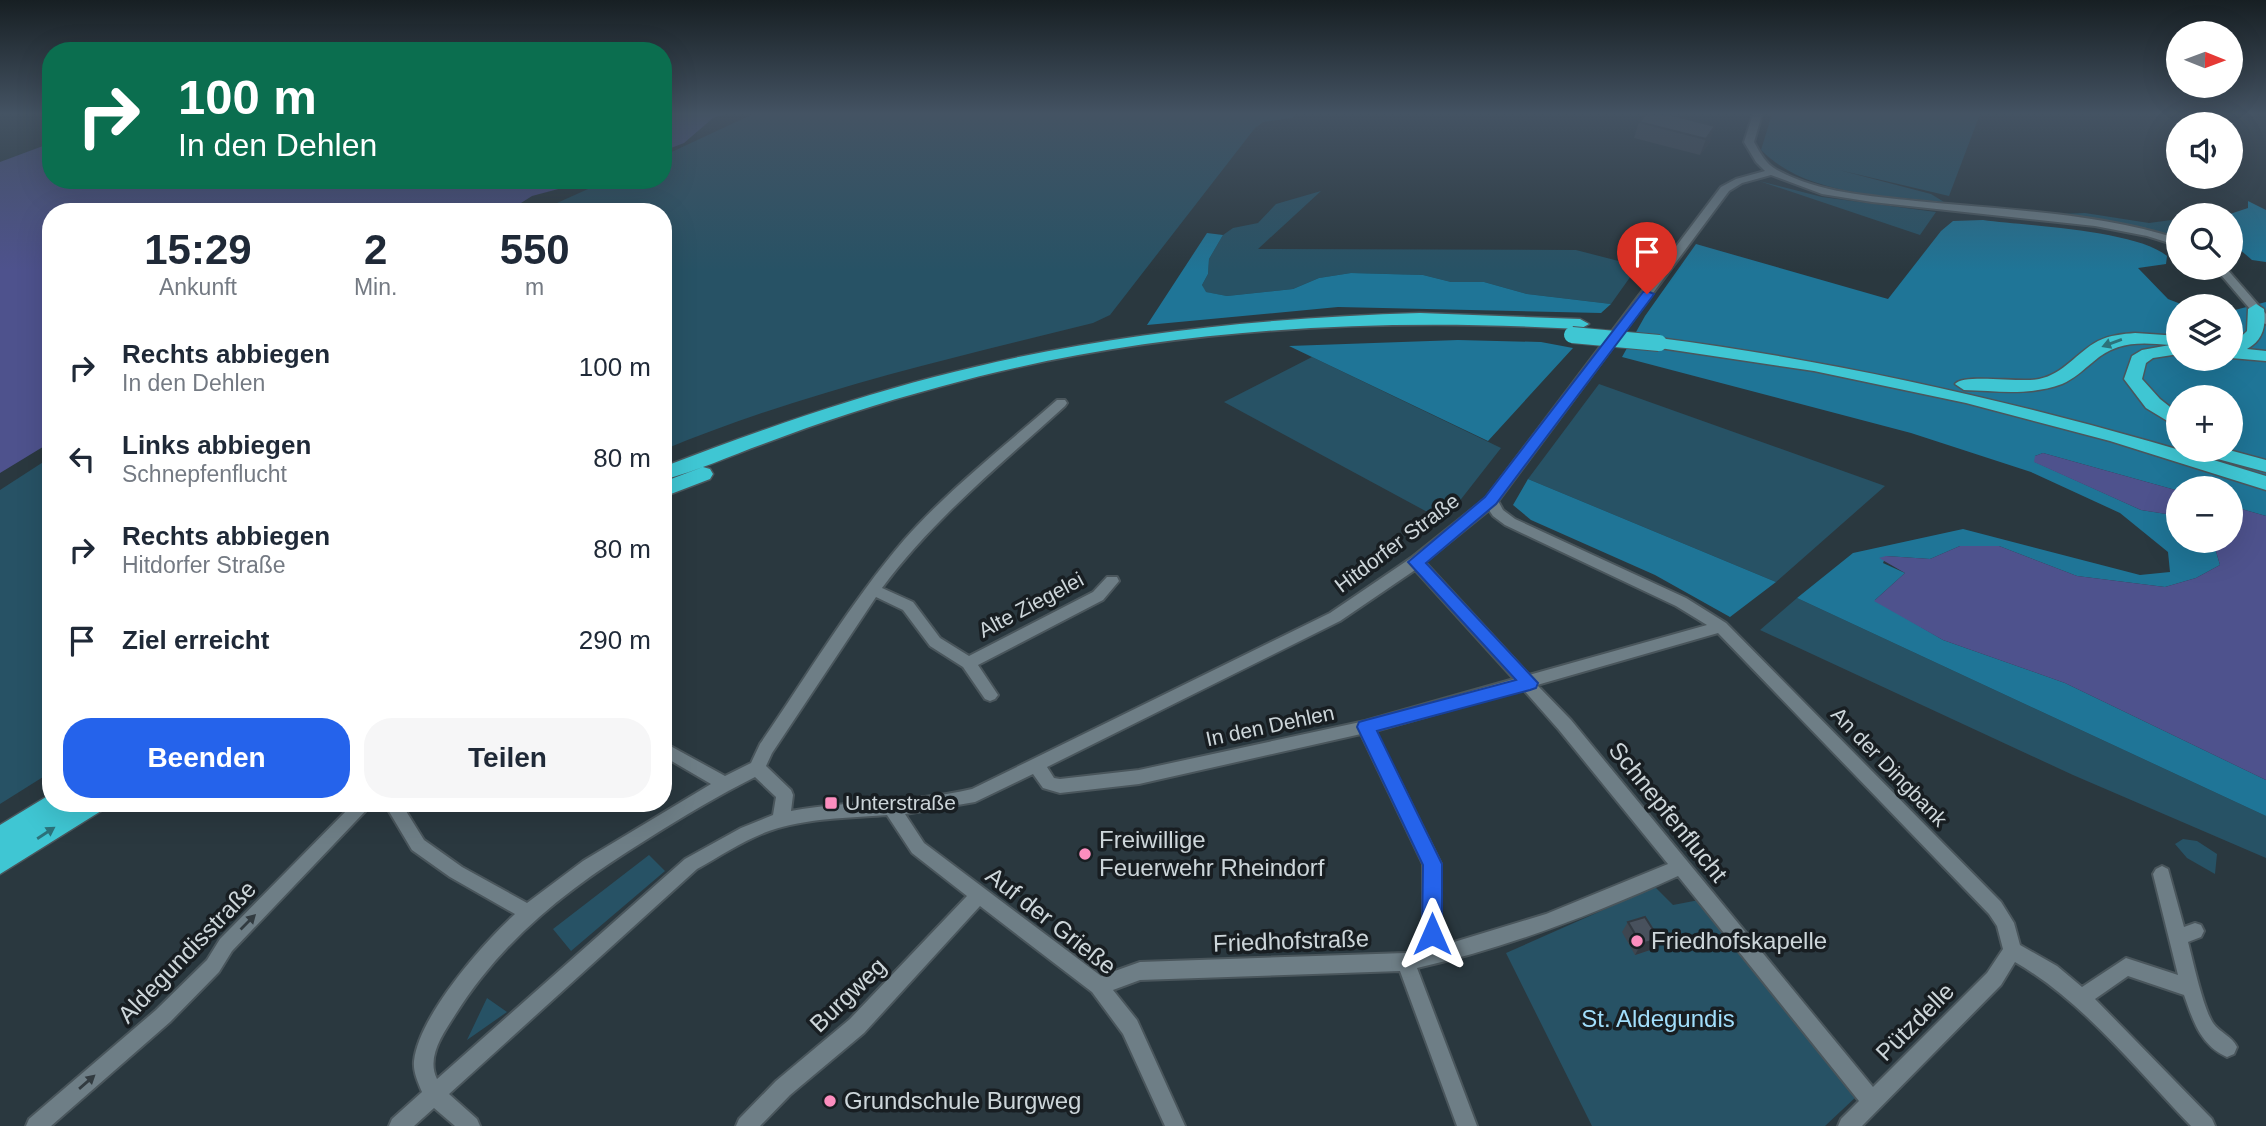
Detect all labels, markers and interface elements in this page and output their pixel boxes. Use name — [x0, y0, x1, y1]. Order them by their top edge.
north arrow — [2166, 21, 2244, 98]
map controls — [2166, 21, 2243, 553]
icon: right — [63, 70, 154, 161]
text: 100 m — [178, 70, 317, 124]
button: sound — [2166, 112, 2243, 189]
text: In den Dehlen — [178, 127, 377, 163]
button: search — [2166, 203, 2243, 280]
pin — [1617, 222, 1677, 294]
text: 15:29 — [144, 226, 252, 273]
text: 2 — [364, 226, 387, 273]
text: 550 — [500, 226, 570, 273]
icon: arrive — [1628, 233, 1666, 271]
text: Ankunft — [159, 274, 237, 300]
text: Min. — [354, 274, 397, 300]
text: m — [525, 274, 544, 300]
button: layers — [2166, 294, 2243, 371]
one-way arrow — [2101, 338, 2122, 349]
text: Rechts abbiegen — [122, 339, 330, 369]
icon: right — [63, 349, 101, 387]
text: 100 m — [579, 352, 651, 382]
text: In den Dehlen — [122, 370, 265, 396]
button: + — [2166, 385, 2243, 462]
text: Links abbiegen — [122, 430, 311, 460]
icon: left — [63, 440, 101, 478]
text: 80 m — [593, 443, 651, 473]
text: Schnepfenflucht — [122, 461, 287, 487]
button: − — [2166, 476, 2243, 553]
street label: Hitdorfer Straße — [1330, 488, 1463, 597]
text: Rechts abbiegen — [122, 521, 330, 551]
icon: right — [63, 531, 101, 569]
text: 80 m — [593, 534, 651, 564]
text: Hitdorfer Straße — [122, 552, 286, 578]
street label: Alte Ziegelei — [974, 567, 1087, 642]
icon: arrive — [63, 622, 101, 660]
text: Ziel erreicht — [122, 625, 269, 655]
text: 290 m — [579, 625, 651, 655]
street label: In den Dehlen — [1204, 701, 1336, 750]
street label: An der Dingbank — [1827, 702, 1952, 831]
button: Beenden — [63, 718, 350, 798]
button: Teilen — [364, 718, 651, 798]
street label: Schnepfenflucht — [1604, 736, 1733, 887]
place label: Unterstraße — [845, 791, 956, 814]
marker: Unterstraße — [823, 795, 839, 811]
one-way arrow — [37, 826, 55, 840]
place label: Freiwillige Feuerwehr Rheindorf — [1099, 826, 1325, 881]
marker: Freiwillige Feuerwehr Rheindorf — [1077, 846, 1093, 862]
street label: Auf der Grieße — [981, 862, 1122, 980]
street label: Aldegundisstraße — [112, 875, 261, 1028]
position arrow — [1395, 897, 1469, 971]
one-way arrow — [240, 914, 257, 931]
street label: Friedhofstraße — [1213, 924, 1369, 957]
place label: Friedhofskapelle — [1651, 927, 1827, 954]
marker: Friedhofskapelle — [1629, 933, 1645, 949]
street label: Burgweg — [804, 952, 891, 1037]
street label: Pützdelle — [1870, 977, 1959, 1066]
park label: St. Aldegundis — [1581, 1005, 1735, 1032]
one-way arrow — [79, 1075, 96, 1090]
place label: Grundschule Burgweg — [844, 1087, 1081, 1114]
marker: Grundschule Burgweg — [822, 1093, 838, 1109]

